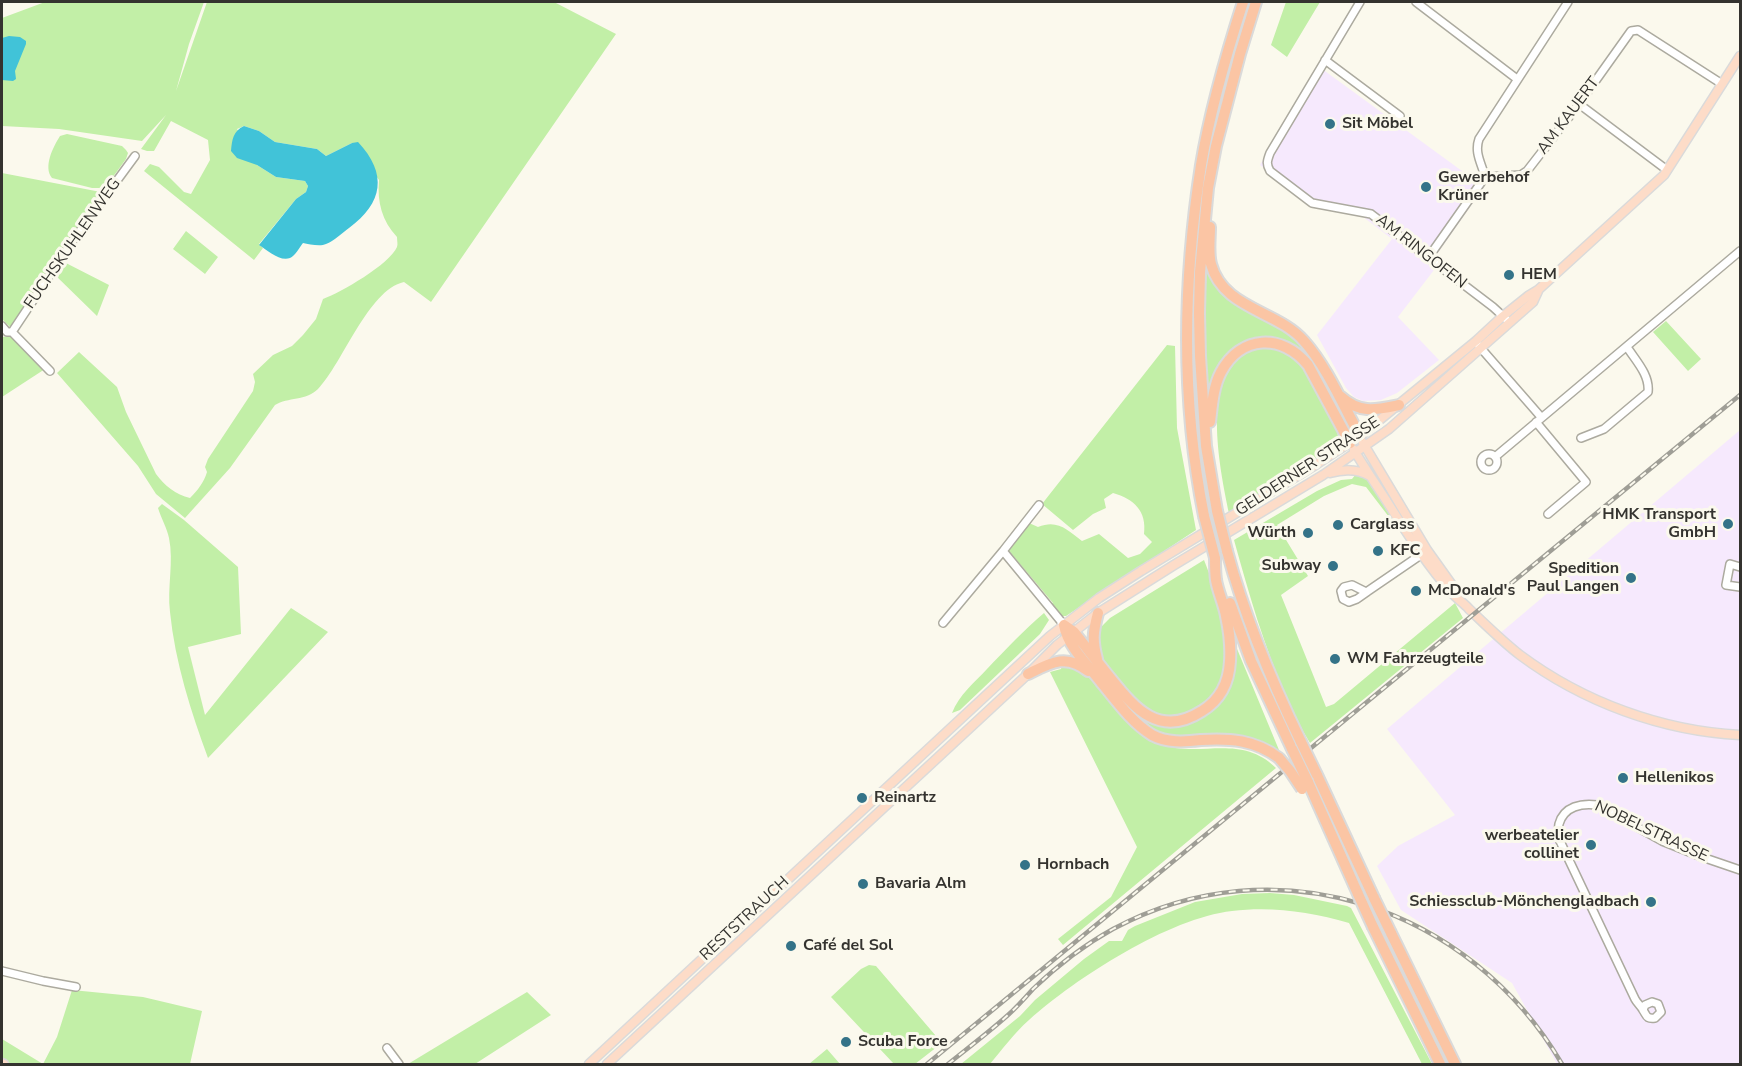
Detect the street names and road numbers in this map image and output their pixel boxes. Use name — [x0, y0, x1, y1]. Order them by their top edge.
street label: AM KAUERT — [1534, 74, 1604, 158]
street label: FUCHSKUHLENWEG — [21, 175, 125, 313]
street label: AM RINGOFEN — [1372, 211, 1470, 293]
street label: GELDERNER STRASSE — [1232, 413, 1384, 521]
street label: NOBELSTRASSE — [1591, 797, 1711, 867]
street label: RESTSTRAUCH — [697, 873, 793, 965]

